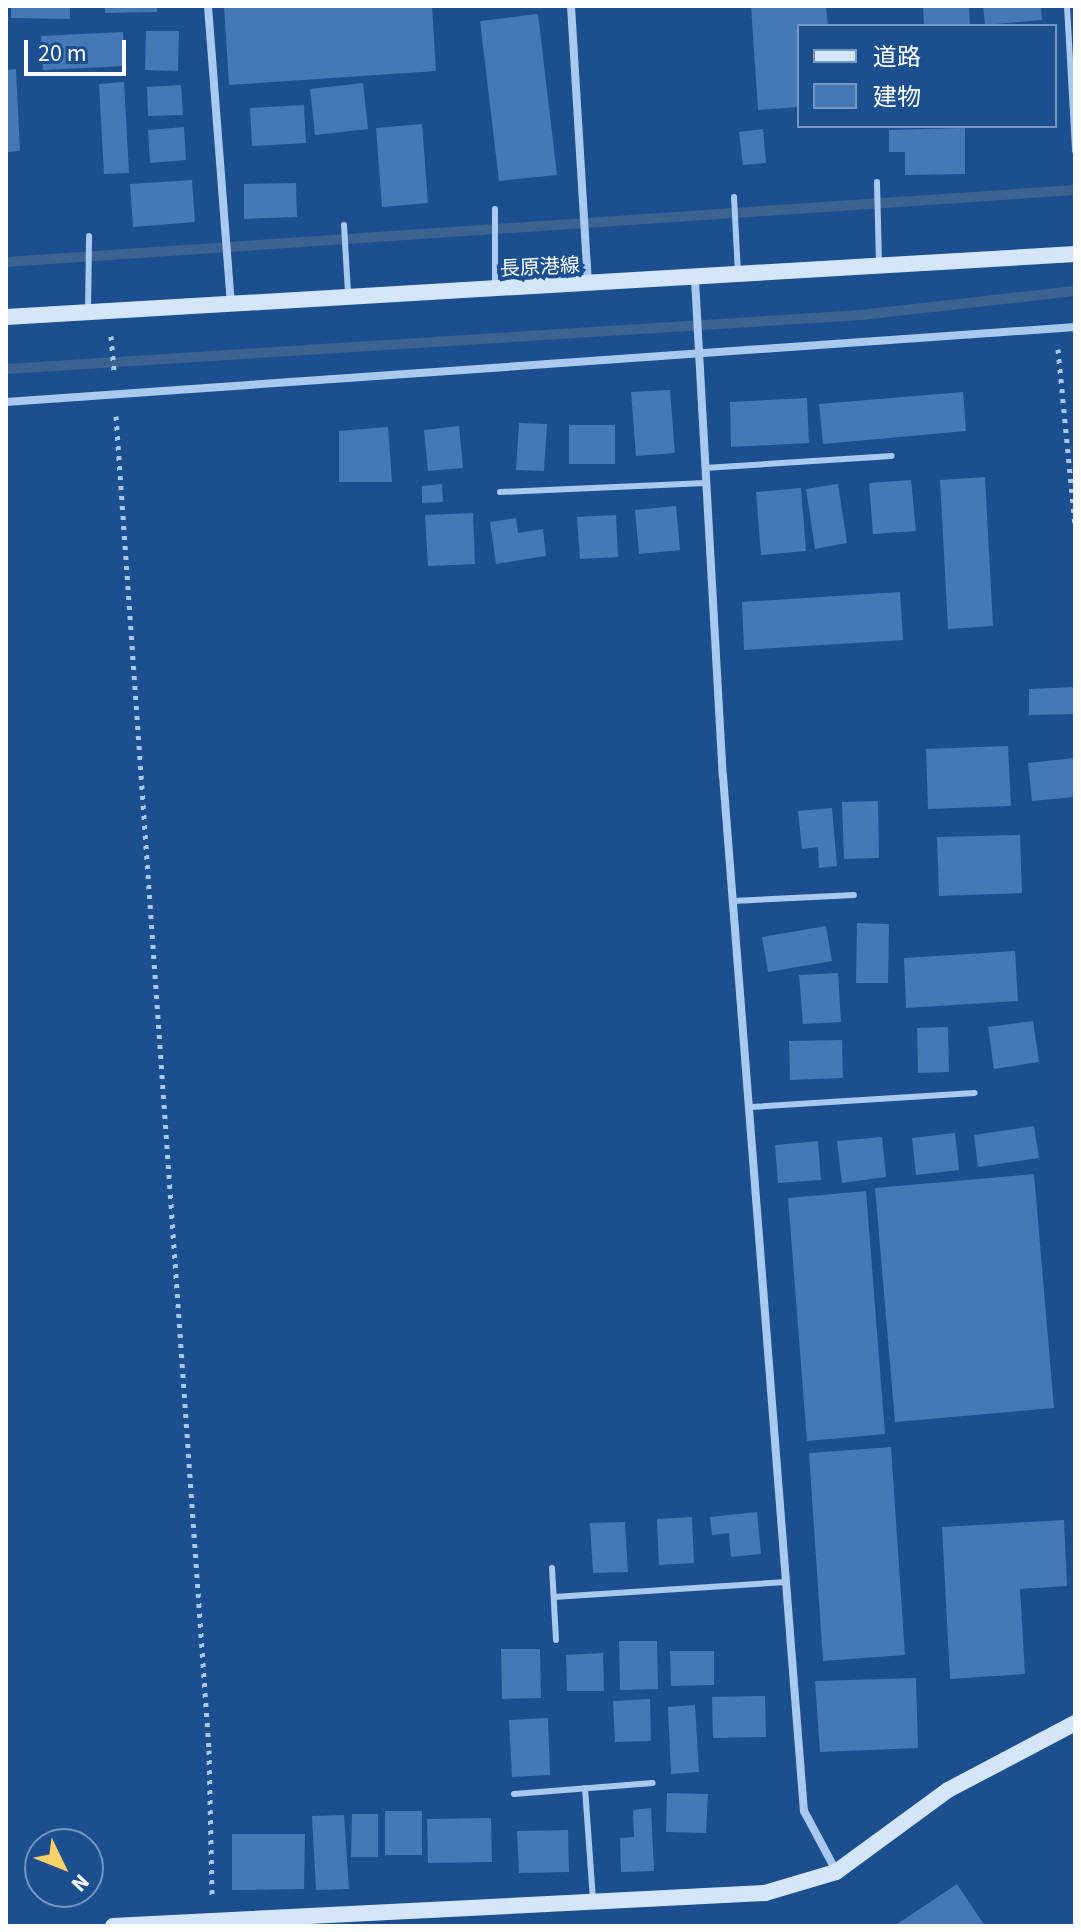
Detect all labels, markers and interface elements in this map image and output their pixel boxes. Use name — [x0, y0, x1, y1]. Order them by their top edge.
scale bar — [28, 24, 130, 74]
legend — [797, 24, 1057, 128]
text: 20 m — [38, 36, 87, 71]
text: 道路 — [873, 40, 921, 75]
text: 建物 — [873, 80, 921, 115]
street label: 長原港線 — [499, 254, 581, 282]
north arrow — [24, 1828, 104, 1908]
text: N — [63, 1867, 97, 1899]

